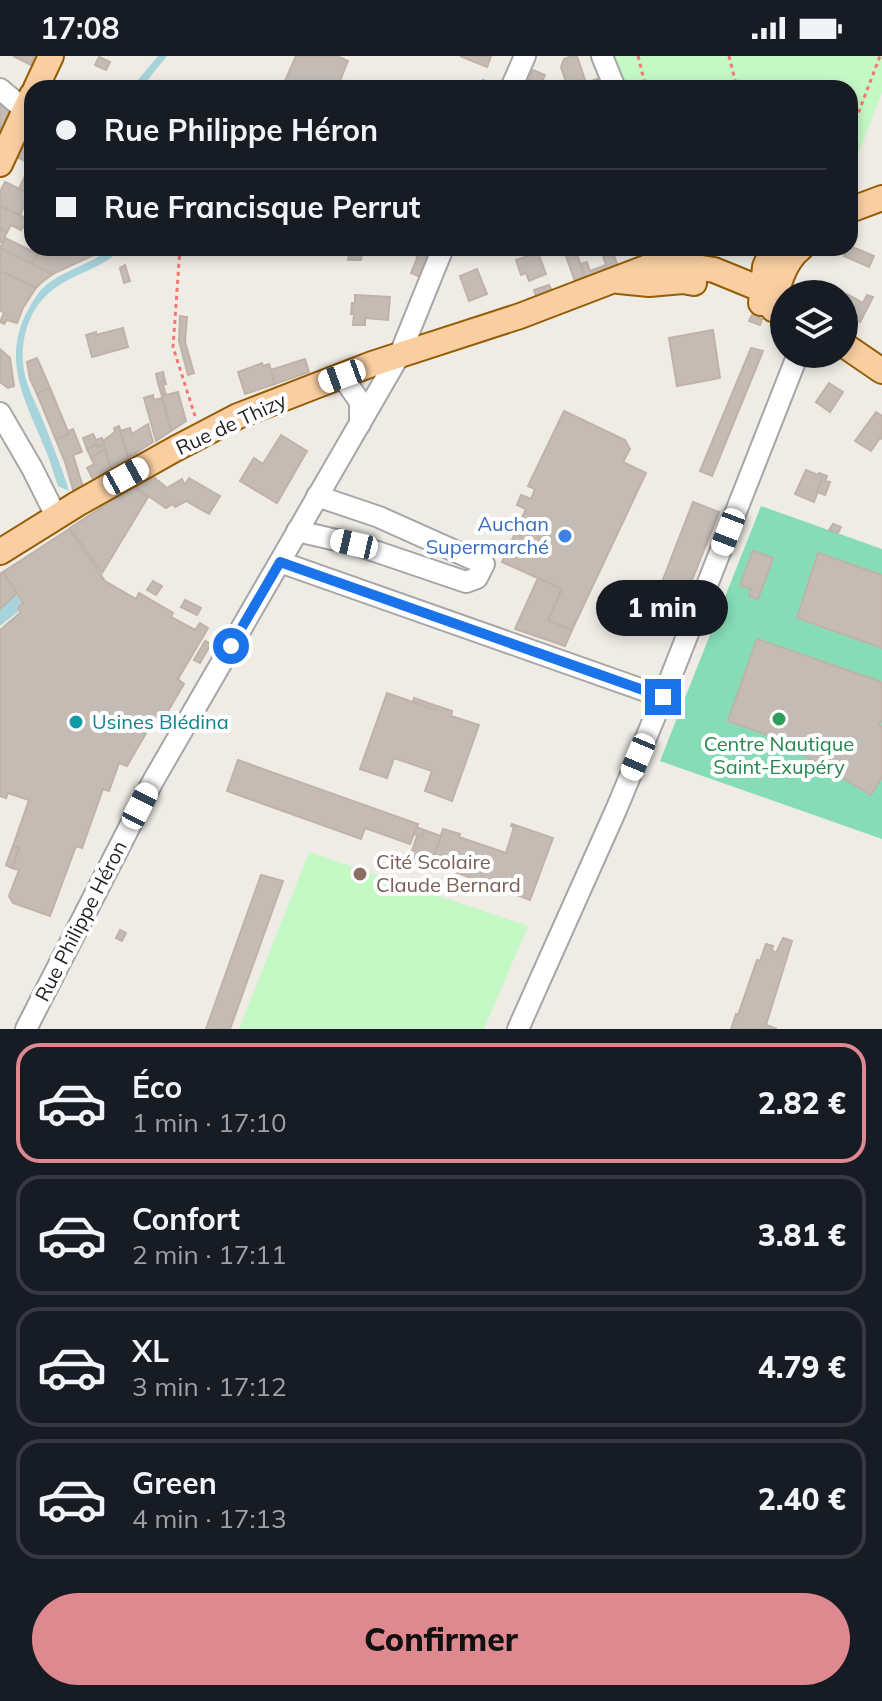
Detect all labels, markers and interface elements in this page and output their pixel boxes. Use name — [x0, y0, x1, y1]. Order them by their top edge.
text: 17:08 — [40, 9, 119, 47]
text: Rue Philippe Héron — [104, 111, 378, 149]
text: Rue Francisque Perrut — [104, 188, 420, 226]
map controls — [770, 280, 858, 368]
button: layers — [770, 280, 858, 368]
car — [315, 357, 369, 395]
street label: Rue de Thizy — [172, 387, 290, 460]
car — [99, 454, 153, 498]
car — [708, 505, 748, 559]
place label: Auchan Supermarché — [426, 511, 549, 559]
car — [328, 527, 380, 561]
marker: Auchan Supermarché — [556, 527, 574, 545]
callout: 1 min — [597, 581, 729, 637]
text: 1 min — [627, 591, 697, 624]
route start — [213, 628, 249, 664]
route end — [645, 679, 681, 715]
place label: Usines Blédina — [92, 709, 229, 734]
marker: Centre Nautique Saint-Exupéry — [770, 710, 788, 728]
marker: Usines Blédina — [67, 713, 85, 731]
car — [618, 730, 658, 784]
place label: Centre Nautique Saint-Exupéry — [704, 731, 854, 779]
car — [118, 779, 162, 833]
street label: Rue Philippe Héron — [29, 836, 132, 1005]
place label: Cité Scolaire Claude Bernard — [376, 849, 521, 897]
marker: Cité Scolaire Claude Bernard — [351, 865, 369, 883]
icon: car — [36, 1067, 108, 1139]
text: Éco — [132, 1068, 182, 1106]
text: 2.82 € — [758, 1084, 846, 1122]
text: 1 min · 17:10 — [132, 1106, 287, 1139]
icon: car — [36, 1199, 108, 1271]
text: Confort — [132, 1200, 240, 1238]
text: 3.81 € — [758, 1216, 846, 1254]
text: 2 min · 17:11 — [132, 1238, 287, 1271]
icon: car — [36, 1331, 108, 1403]
text: XL — [132, 1332, 169, 1370]
text: 4.79 € — [758, 1348, 846, 1386]
text: 3 min · 17:12 — [132, 1370, 287, 1403]
icon: car — [36, 1463, 108, 1535]
text: Green — [132, 1464, 217, 1502]
text: 2.40 € — [758, 1480, 846, 1518]
text: 4 min · 17:13 — [132, 1502, 287, 1535]
button: Confirmer — [32, 1593, 850, 1685]

